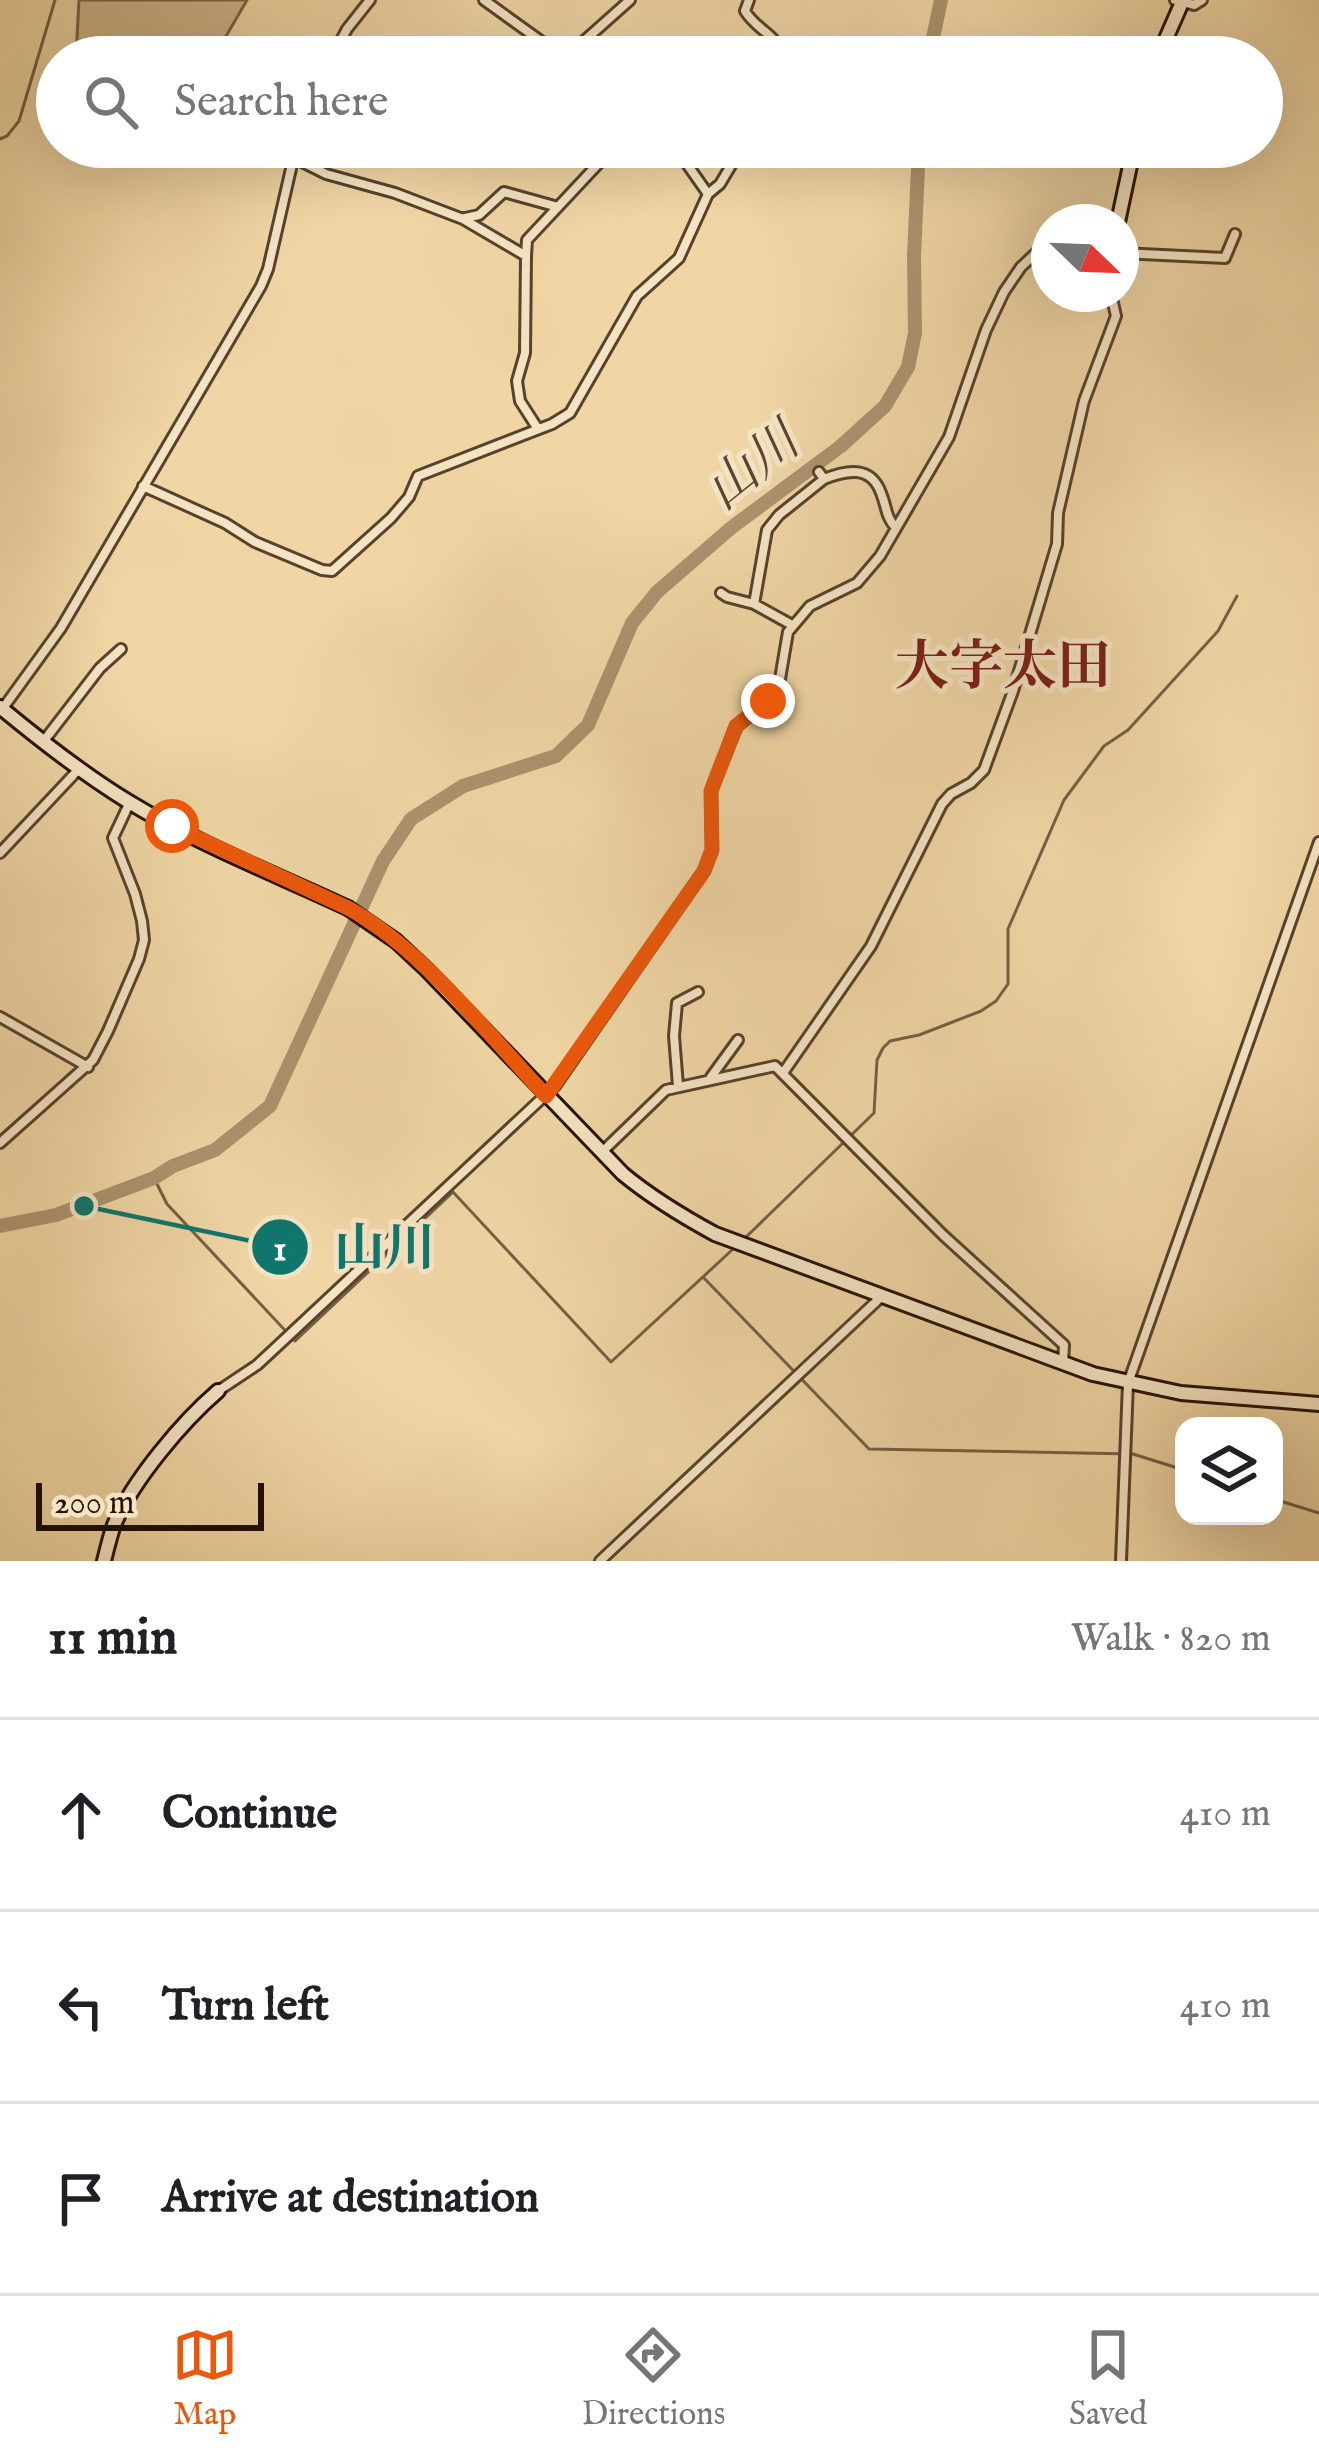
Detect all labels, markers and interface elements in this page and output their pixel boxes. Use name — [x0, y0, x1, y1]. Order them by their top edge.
search box — [36, 36, 1283, 168]
icon: search — [78, 69, 144, 135]
text: Search here — [174, 74, 388, 131]
north arrow — [1031, 204, 1139, 312]
water label: 山川 — [694, 408, 818, 526]
district label: 大字太田 — [895, 635, 1111, 704]
route end — [741, 674, 795, 728]
route start — [145, 799, 199, 853]
callout: 山川 — [250, 1204, 460, 1291]
text: 山川 — [334, 1219, 436, 1284]
text: 1 — [273, 1227, 287, 1273]
map controls — [1175, 1417, 1283, 1525]
button: layers — [1175, 1417, 1283, 1525]
scale bar — [36, 1477, 264, 1530]
text: 200 m — [54, 1483, 135, 1525]
text: 11 min — [48, 1607, 177, 1672]
text: Walk · 820 m — [1071, 1615, 1271, 1664]
icon: ahead — [48, 1782, 114, 1848]
text: Continue — [162, 1786, 337, 1843]
text: 410 m — [1180, 1790, 1271, 1839]
icon: left — [48, 1974, 114, 2040]
text: Turn left — [162, 1978, 329, 2035]
text: 410 m — [1180, 1982, 1271, 2031]
icon: arrive — [48, 2166, 114, 2232]
text: Arrive at destination — [162, 2170, 539, 2227]
tab: Map — [172, 2322, 238, 2436]
tab: Directions — [582, 2322, 725, 2436]
tab: Saved — [1069, 2322, 1147, 2436]

